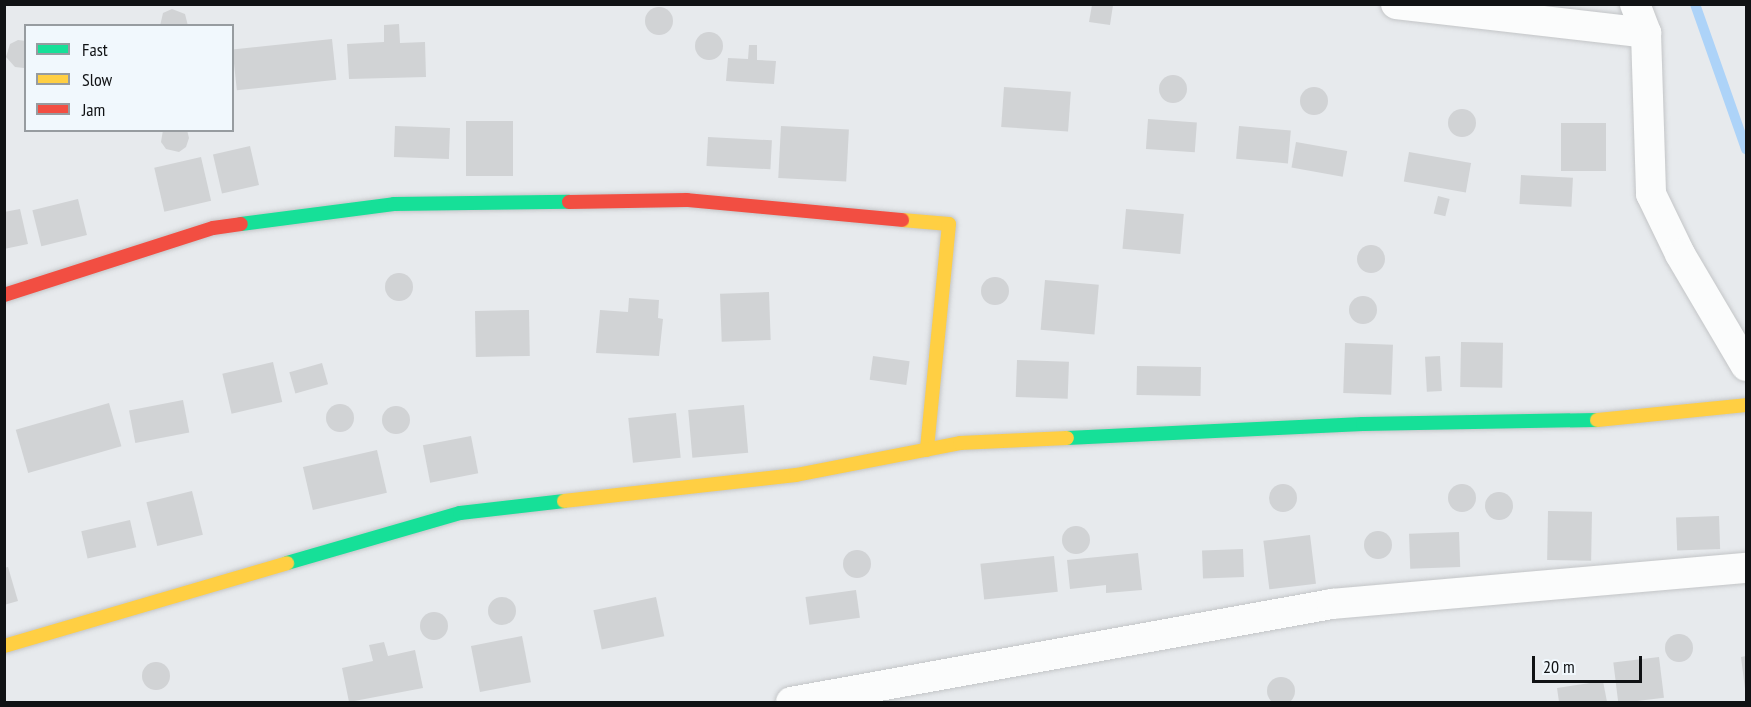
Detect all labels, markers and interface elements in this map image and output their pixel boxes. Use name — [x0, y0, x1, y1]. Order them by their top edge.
legend — [24, 24, 234, 132]
text: Fast — [82, 38, 108, 61]
text: Slow — [82, 68, 112, 91]
text: Jam — [82, 98, 105, 121]
scale bar — [1535, 644, 1644, 682]
text: 20 m — [1543, 655, 1575, 678]

